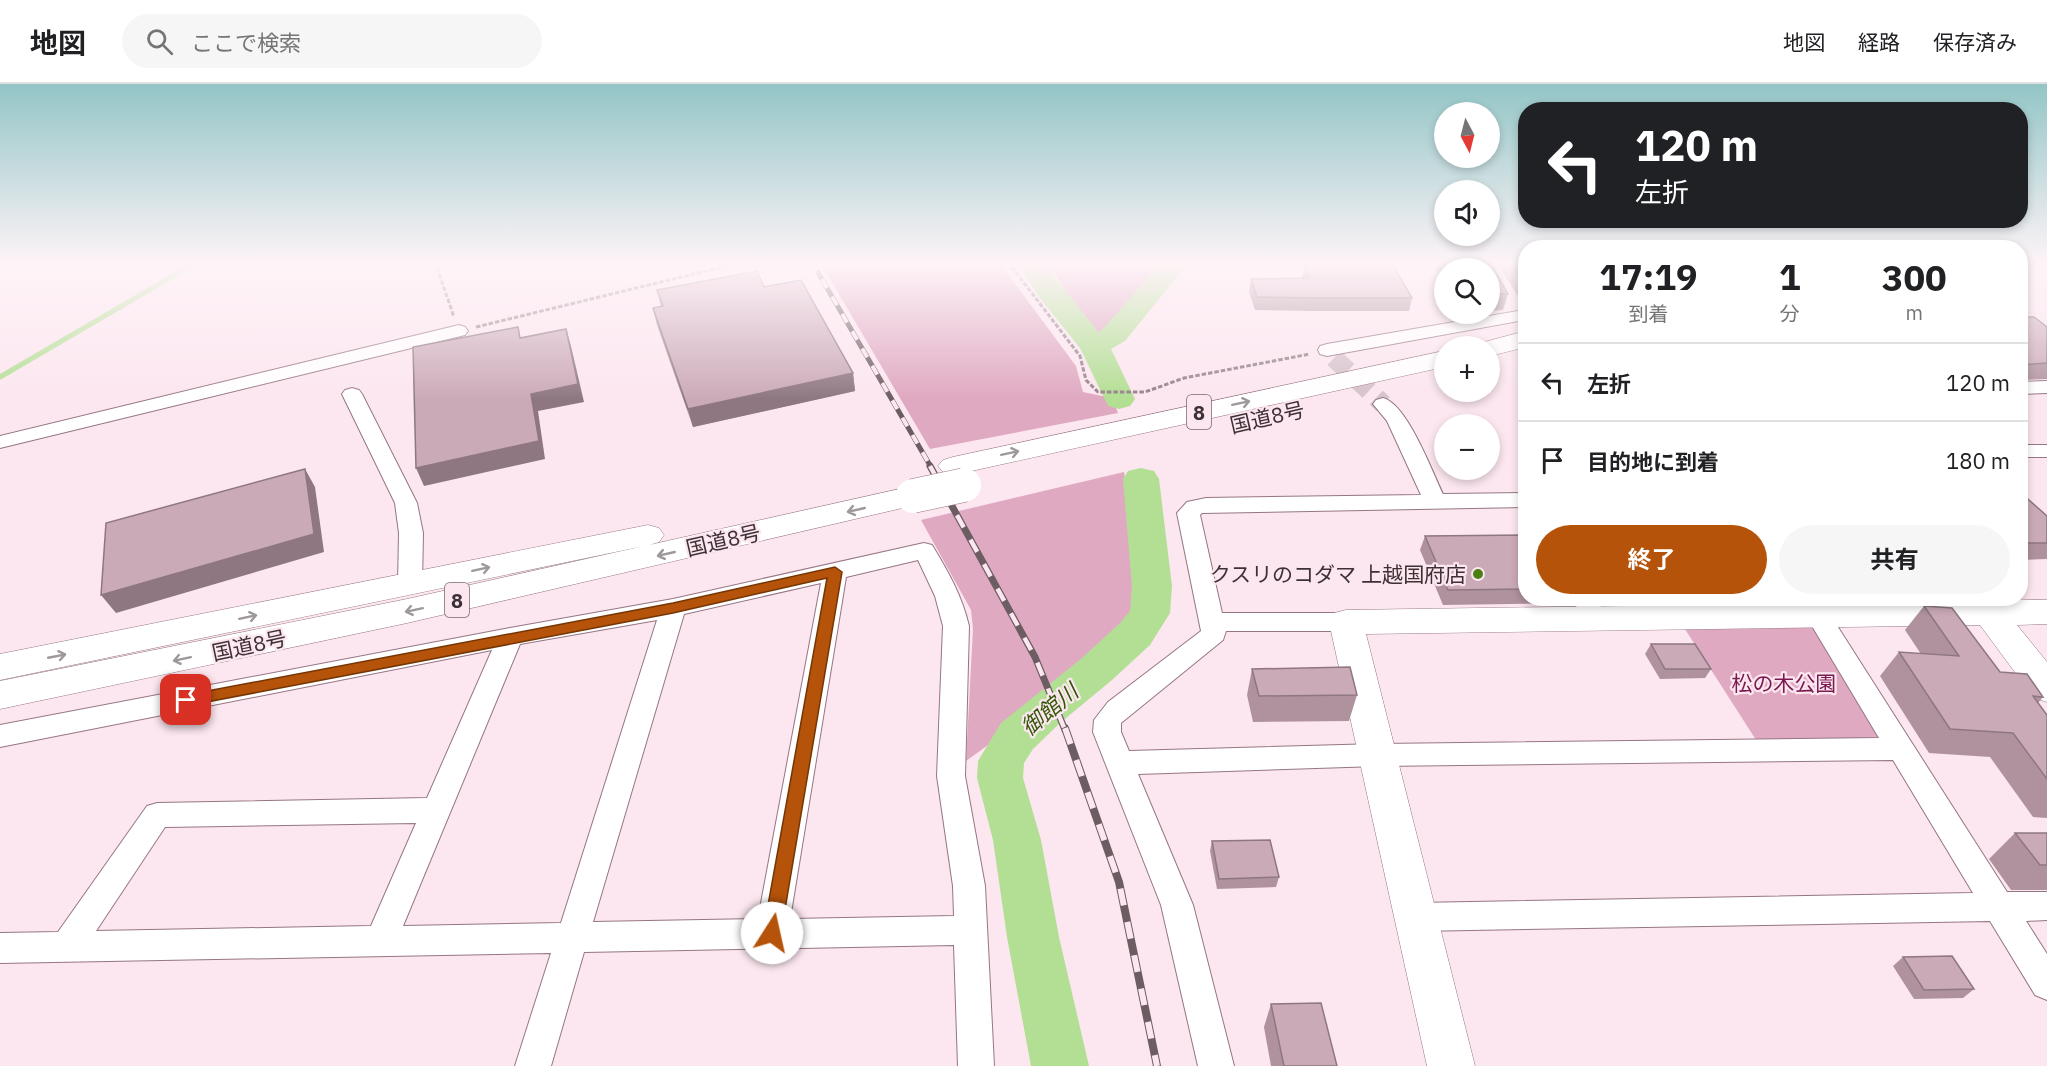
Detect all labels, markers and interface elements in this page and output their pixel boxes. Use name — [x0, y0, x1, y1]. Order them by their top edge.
search box — [122, 14, 542, 68]
text: 地図 — [30, 24, 86, 61]
icon: search — [143, 25, 176, 58]
text: ここで検索 — [191, 28, 301, 57]
text: 地図 — [1783, 28, 1825, 56]
text: 経路 — [1858, 28, 1900, 56]
text: 保存済み — [1933, 28, 2017, 56]
north arrow — [1434, 102, 1500, 168]
map controls — [1434, 102, 1500, 480]
text: 120 m — [1635, 118, 1758, 173]
icon: left — [1536, 126, 1614, 204]
text: 左折 — [1635, 174, 1689, 209]
button: sound — [1434, 180, 1500, 246]
text: 17:19 — [1599, 253, 1698, 300]
text: 1 — [1779, 253, 1801, 300]
text: 300 — [1882, 254, 1947, 301]
button: search — [1434, 258, 1500, 324]
text: m — [1906, 299, 1923, 326]
text: 到着 — [1628, 300, 1668, 327]
text: 分 — [1780, 300, 1800, 327]
button: + — [1434, 336, 1500, 402]
icon: left — [1536, 366, 1569, 399]
text: 120 m — [1946, 368, 2010, 397]
text: 左折 — [1587, 369, 1631, 398]
road number: 8 — [1187, 395, 1211, 429]
street label: 国道8号 — [1227, 395, 1307, 439]
one-way arrow — [1231, 397, 1251, 408]
button: − — [1434, 414, 1500, 480]
icon: arrive — [1536, 444, 1569, 477]
text: 180 m — [1946, 446, 2010, 475]
one-way arrow — [1000, 447, 1019, 459]
text: 目的地に到着 — [1587, 447, 1719, 476]
one-way arrow — [846, 504, 865, 516]
street label: 国道8号 — [683, 518, 763, 562]
button: 終了 — [1536, 525, 1767, 594]
button: 共有 — [1779, 525, 2010, 594]
one-way arrow — [656, 548, 675, 560]
place label: クスリのコダマ 上越国府店 — [1210, 560, 1466, 588]
one-way arrow — [471, 563, 490, 575]
marker: クスリのコダマ 上越国府店 — [1471, 567, 1485, 581]
road number: 8 — [445, 583, 469, 617]
one-way arrow — [405, 605, 424, 616]
one-way arrow — [238, 611, 258, 622]
street label: 国道8号 — [209, 623, 289, 667]
one-way arrow — [47, 650, 67, 661]
one-way arrow — [173, 654, 192, 665]
park label: 松の木公園 — [1732, 669, 1837, 697]
pin — [160, 674, 211, 725]
water label: 御館川 — [1014, 675, 1085, 741]
icon: arrive — [169, 683, 202, 716]
position arrow — [740, 901, 804, 965]

